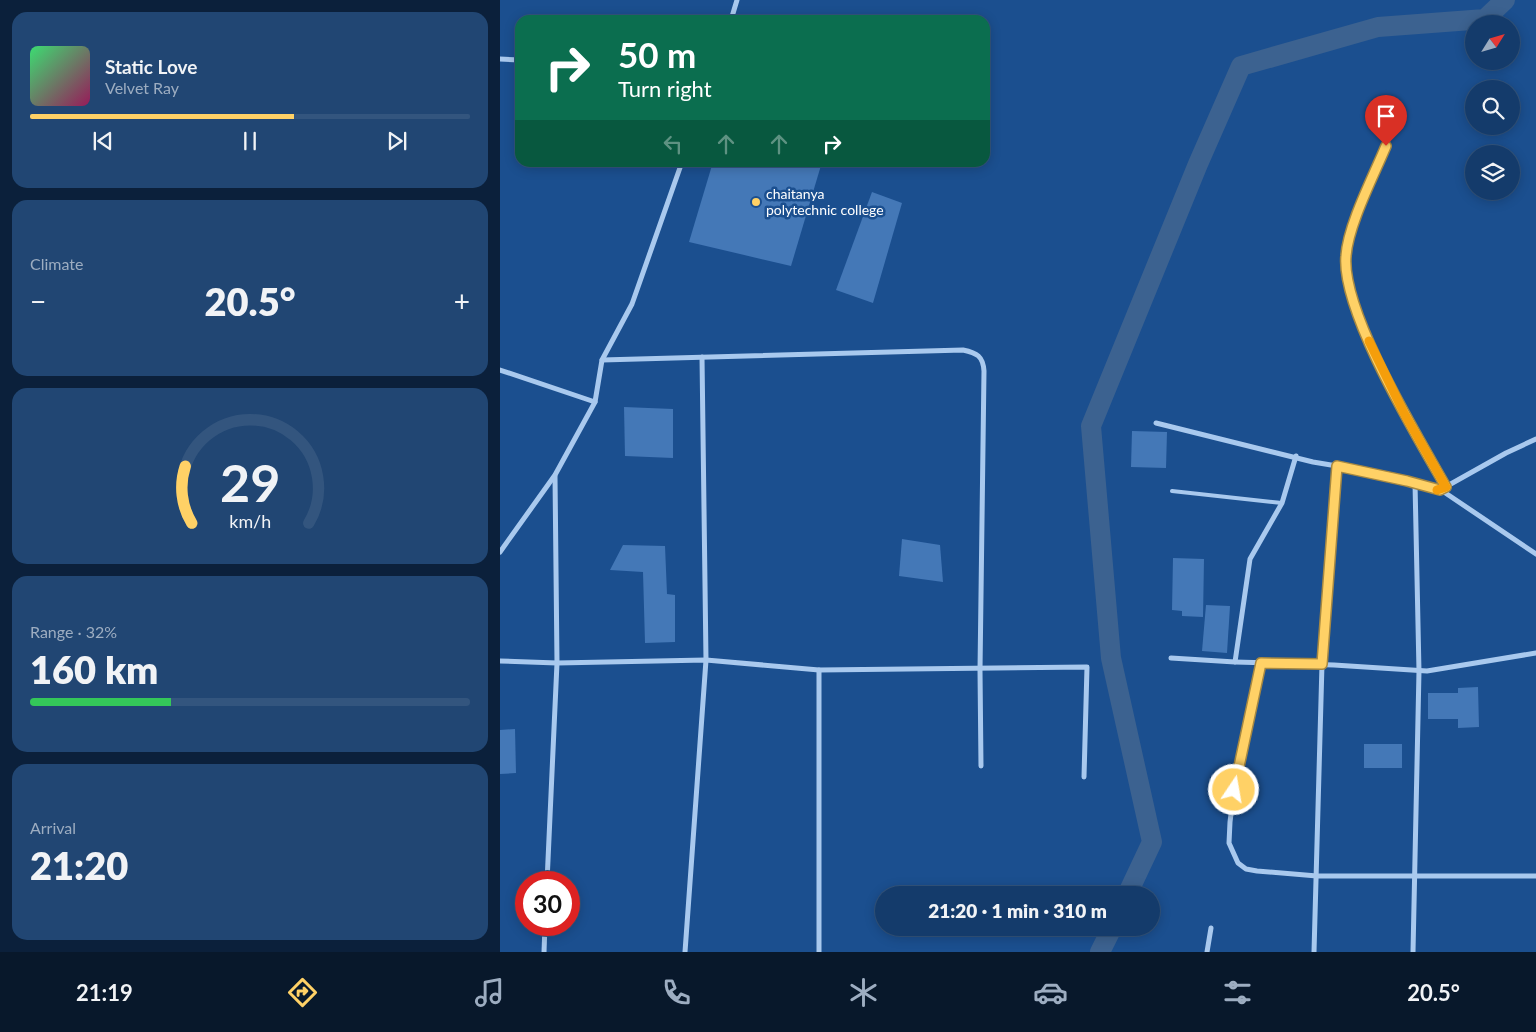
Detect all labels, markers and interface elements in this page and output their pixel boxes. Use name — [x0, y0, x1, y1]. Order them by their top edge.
north arrow — [1465, 15, 1520, 70]
map controls — [1465, 15, 1520, 200]
text: 50 m — [618, 33, 696, 75]
icon: right — [535, 35, 600, 100]
text: Static Love — [105, 55, 197, 78]
text: Turn right — [618, 75, 712, 102]
text: Velvet Ray — [105, 78, 179, 97]
button: search — [1465, 80, 1520, 135]
pin — [1365, 95, 1407, 146]
icon: arrive — [1372, 102, 1400, 130]
icon: previous — [89, 127, 117, 155]
icon: pause — [236, 127, 264, 155]
icon: next — [383, 127, 411, 155]
icon: left — [659, 130, 687, 158]
icon: ahead — [712, 130, 740, 158]
icon: ahead — [765, 130, 793, 158]
icon: right — [818, 130, 846, 158]
button: layers — [1465, 145, 1520, 200]
place label: chaitanya polytechnic college — [766, 185, 884, 218]
marker: chaitanya polytechnic college — [750, 196, 762, 208]
text: Climate — [30, 254, 83, 273]
text: 20.5° — [204, 278, 296, 324]
text: − — [30, 284, 46, 318]
text: + — [454, 284, 470, 318]
text: 29 — [220, 451, 280, 513]
text: km/h — [229, 510, 271, 532]
text: Range · 32% — [30, 622, 117, 641]
text: 160 km — [30, 646, 158, 692]
position arrow — [1207, 763, 1259, 815]
text: Arrival — [30, 818, 76, 837]
text: 21:20 — [30, 842, 128, 888]
speed limit sign: 30 — [515, 871, 580, 936]
text: 21:20 · 1 min · 310 m — [928, 899, 1107, 922]
icon: directions — [285, 975, 320, 1010]
icon: music — [472, 975, 507, 1010]
icon: phone — [659, 975, 694, 1010]
icon: climate — [846, 975, 881, 1010]
icon: car — [1033, 975, 1068, 1010]
icon: filters — [1220, 975, 1255, 1010]
text: 21:19 — [76, 979, 133, 1006]
text: 20.5° — [1407, 979, 1460, 1006]

